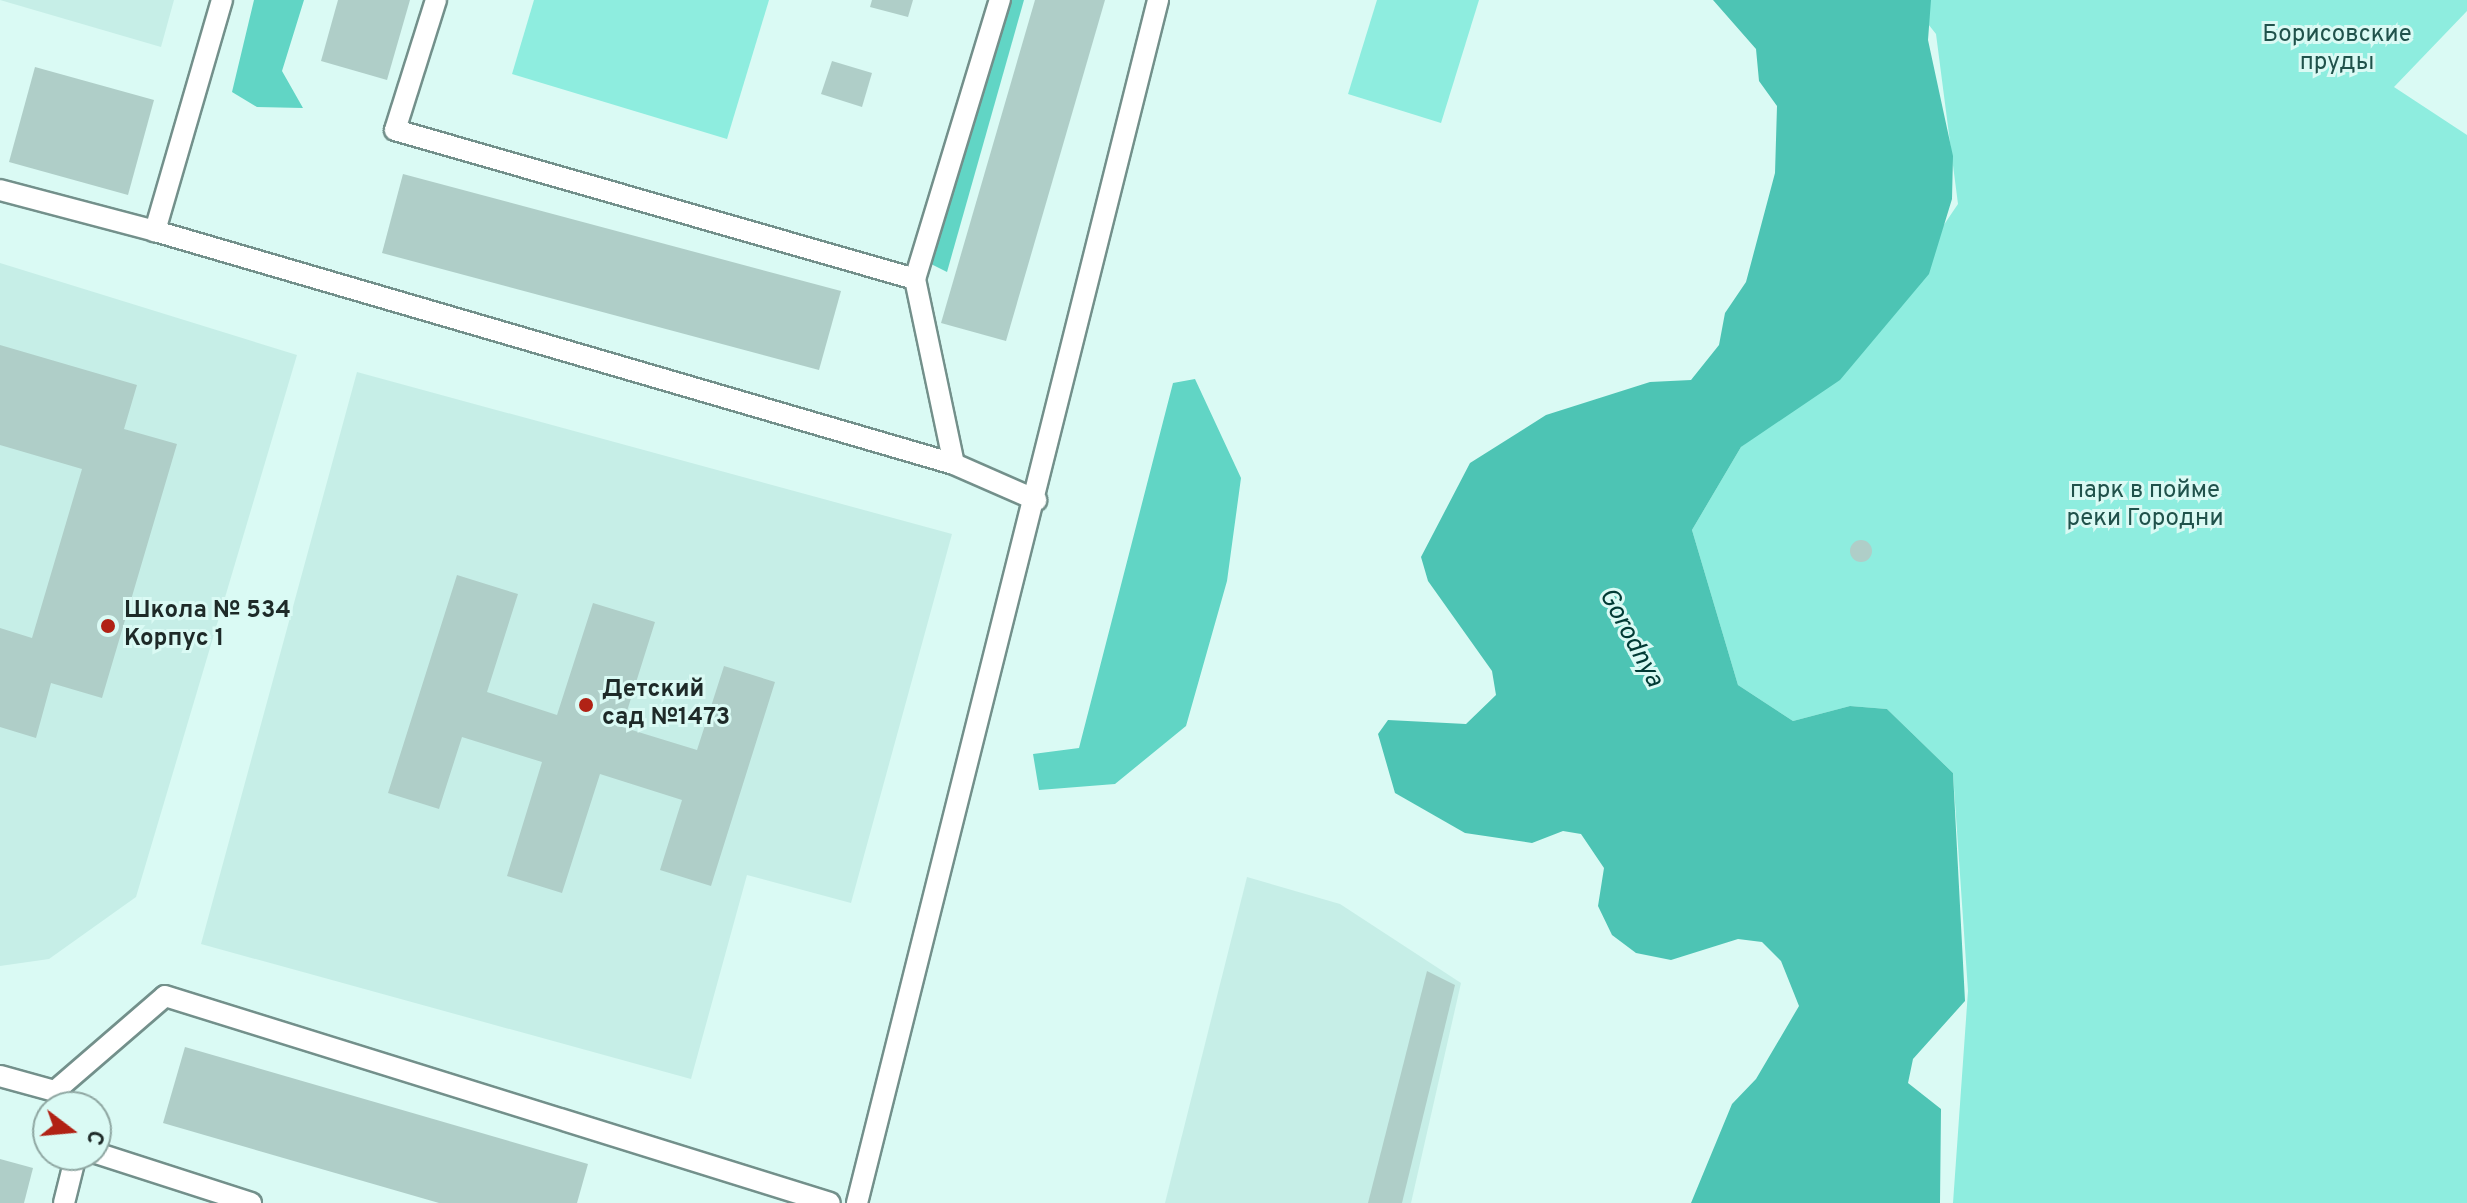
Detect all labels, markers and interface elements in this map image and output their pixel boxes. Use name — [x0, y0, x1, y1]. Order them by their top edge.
park label: Борисовские пруды — [2262, 22, 2412, 78]
park label: парк в пойме реки Городни — [2066, 478, 2224, 534]
water label: Gorodnya — [1591, 583, 1669, 693]
place label: Школа № 534 Корпус 1 — [124, 598, 291, 654]
marker: Школа № 534 Корпус 1 — [99, 617, 117, 635]
place label: Детский сад №1473 — [602, 677, 730, 733]
marker: Детский сад №1473 — [577, 696, 595, 714]
north arrow — [32, 1091, 112, 1171]
text: С — [79, 1127, 109, 1148]

